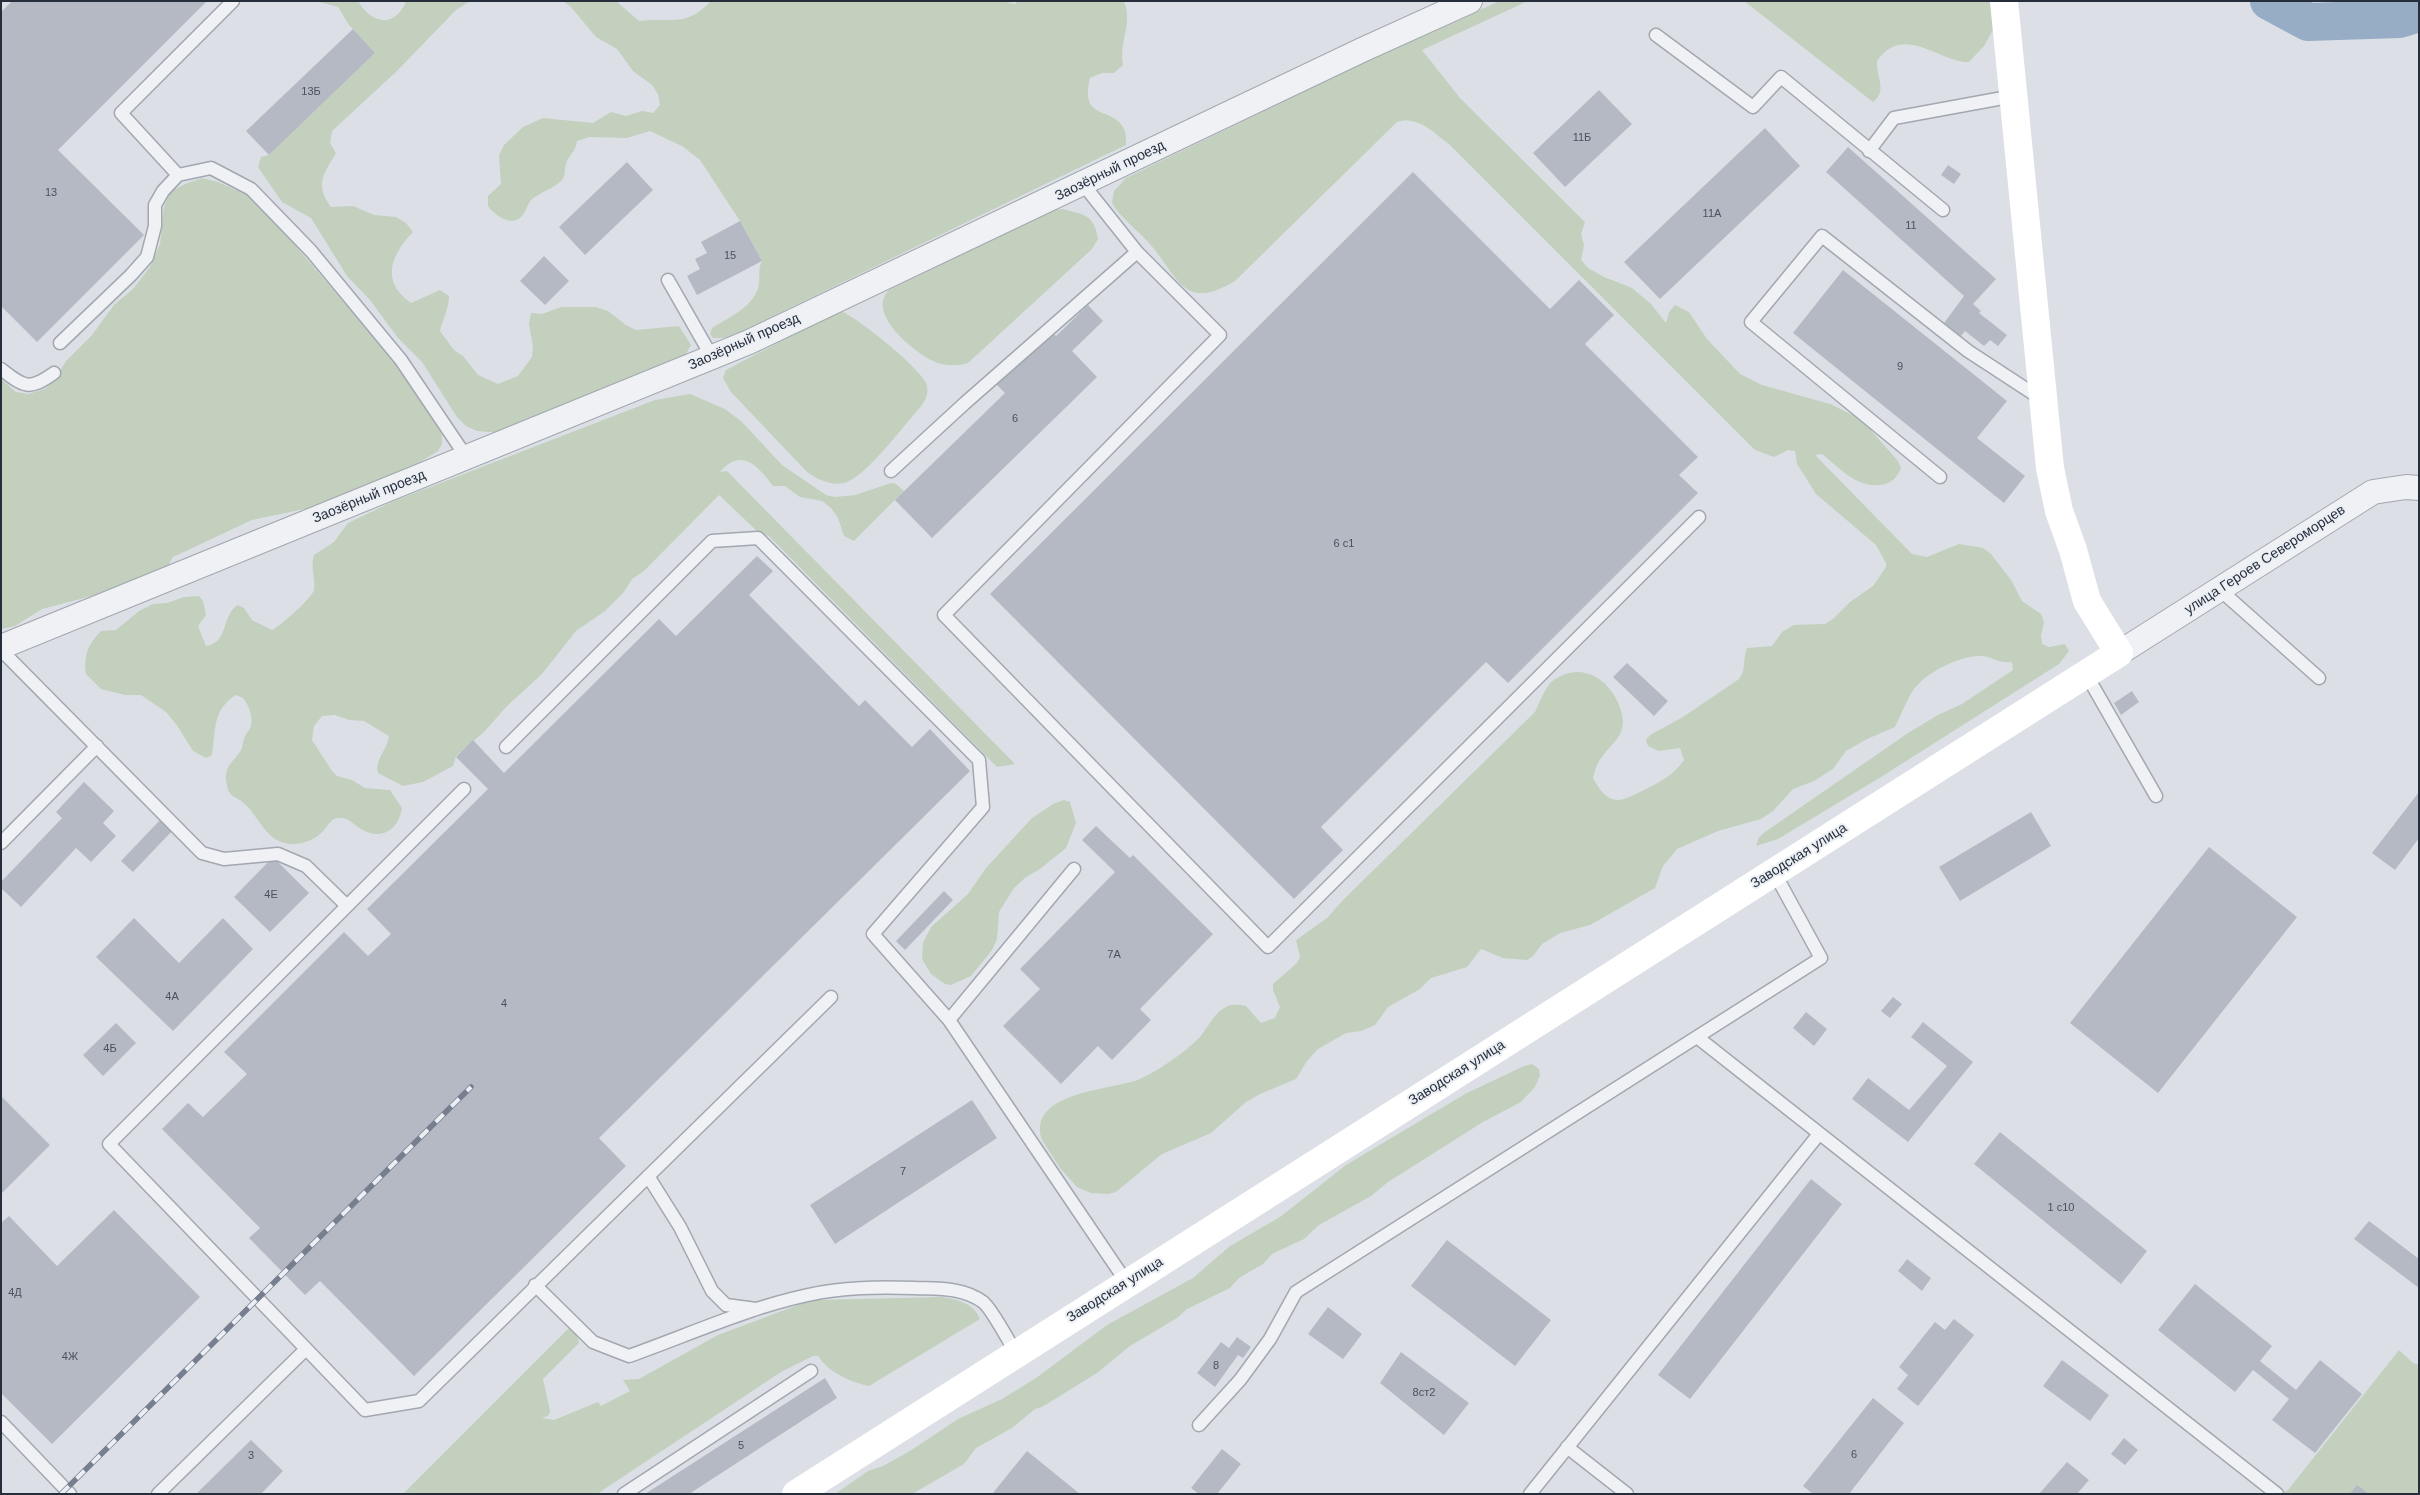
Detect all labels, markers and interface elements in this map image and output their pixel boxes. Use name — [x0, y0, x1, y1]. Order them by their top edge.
house number: 13Б — [301, 85, 321, 99]
house number: 11Б — [1573, 131, 1591, 145]
street label: Заозёрный проезд — [1052, 137, 1168, 205]
house number: 13 — [45, 186, 57, 200]
house number: 11А — [1703, 207, 1721, 221]
house number: 11 — [1905, 219, 1917, 233]
house number: 15 — [724, 249, 736, 263]
street label: Заозёрный проезд — [686, 310, 802, 374]
house number: 9 — [1897, 360, 1903, 374]
house number: 6 — [1012, 412, 1018, 426]
street label: Заозёрный проезд — [310, 467, 428, 527]
street label: улица Героев Североморцев — [2181, 502, 2349, 618]
house number: 6 с1 — [1334, 537, 1354, 551]
street label: Заводская улица — [1748, 820, 1850, 892]
house number: 4Е — [264, 888, 278, 902]
house number: 7А — [1107, 948, 1121, 962]
house number: 4А — [165, 990, 179, 1004]
house number: 4 — [501, 997, 507, 1011]
street label: Заводская улица — [1406, 1037, 1508, 1109]
house number: 4Б — [103, 1042, 117, 1056]
house number: 7 — [900, 1165, 906, 1179]
house number: 1 с10 — [2048, 1201, 2074, 1215]
street label: Заводская улица — [1064, 1254, 1166, 1326]
house number: 4Д — [8, 1286, 22, 1300]
house number: 4Ж — [62, 1350, 78, 1364]
house number: 8 — [1213, 1359, 1219, 1373]
house number: 8ст2 — [1413, 1386, 1435, 1400]
house number: 5 — [738, 1439, 744, 1453]
house number: 6 — [1851, 1448, 1857, 1462]
house number: 3 — [248, 1449, 254, 1463]

